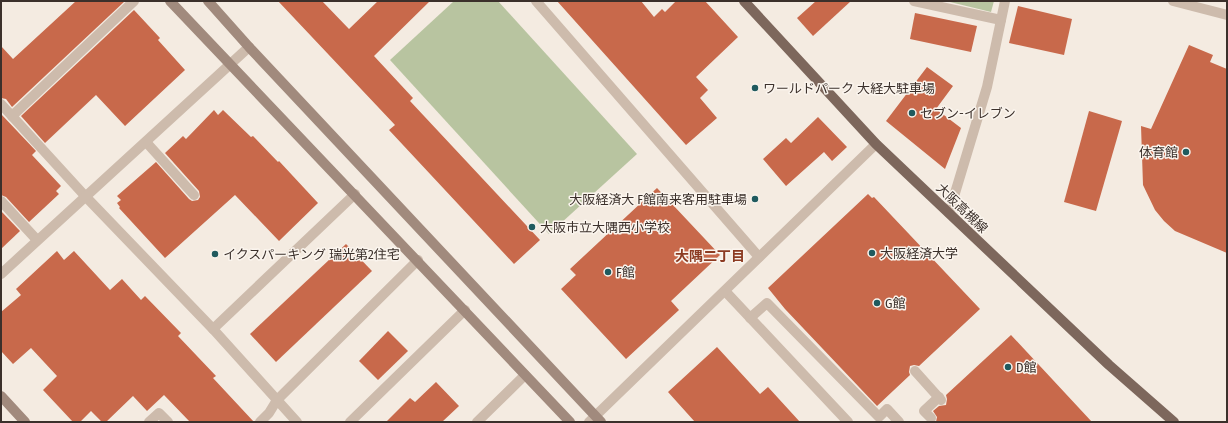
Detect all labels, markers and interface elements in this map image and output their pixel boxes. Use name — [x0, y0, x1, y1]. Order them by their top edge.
place label: ワールドパーク 大経大駐車場 — [763, 81, 935, 96]
marker: ワールドパーク 大経大駐車場 — [750, 83, 760, 93]
place label: セブン-イレブン — [920, 106, 1016, 121]
marker: セブン-イレブン — [907, 108, 917, 118]
place label: 体育館 — [1139, 145, 1178, 160]
marker: 体育館 — [1181, 147, 1191, 157]
street label: 大阪高槻線 — [933, 180, 991, 236]
place label: 大阪経済大 F館南来客用駐車場 — [569, 192, 747, 207]
marker: 大阪経済大 F館南来客用駐車場 — [750, 194, 760, 204]
place label: 大阪市立大隅西小学校 — [540, 220, 670, 235]
marker: 大阪市立大隅西小学校 — [527, 222, 537, 232]
place label: 大阪経済大学 — [880, 246, 958, 261]
place label: イクスパーキング 瑞光第2住宅 — [223, 247, 400, 262]
district label: 大隅二丁目 — [675, 248, 745, 265]
marker: 大阪経済大学 — [867, 248, 877, 258]
marker: イクスパーキング 瑞光第2住宅 — [210, 249, 220, 259]
place label: F館 — [616, 265, 635, 280]
marker: F館 — [603, 267, 613, 277]
place label: G館 — [885, 296, 905, 311]
marker: G館 — [872, 298, 882, 308]
place label: D館 — [1016, 360, 1037, 375]
marker: D館 — [1003, 362, 1013, 372]

